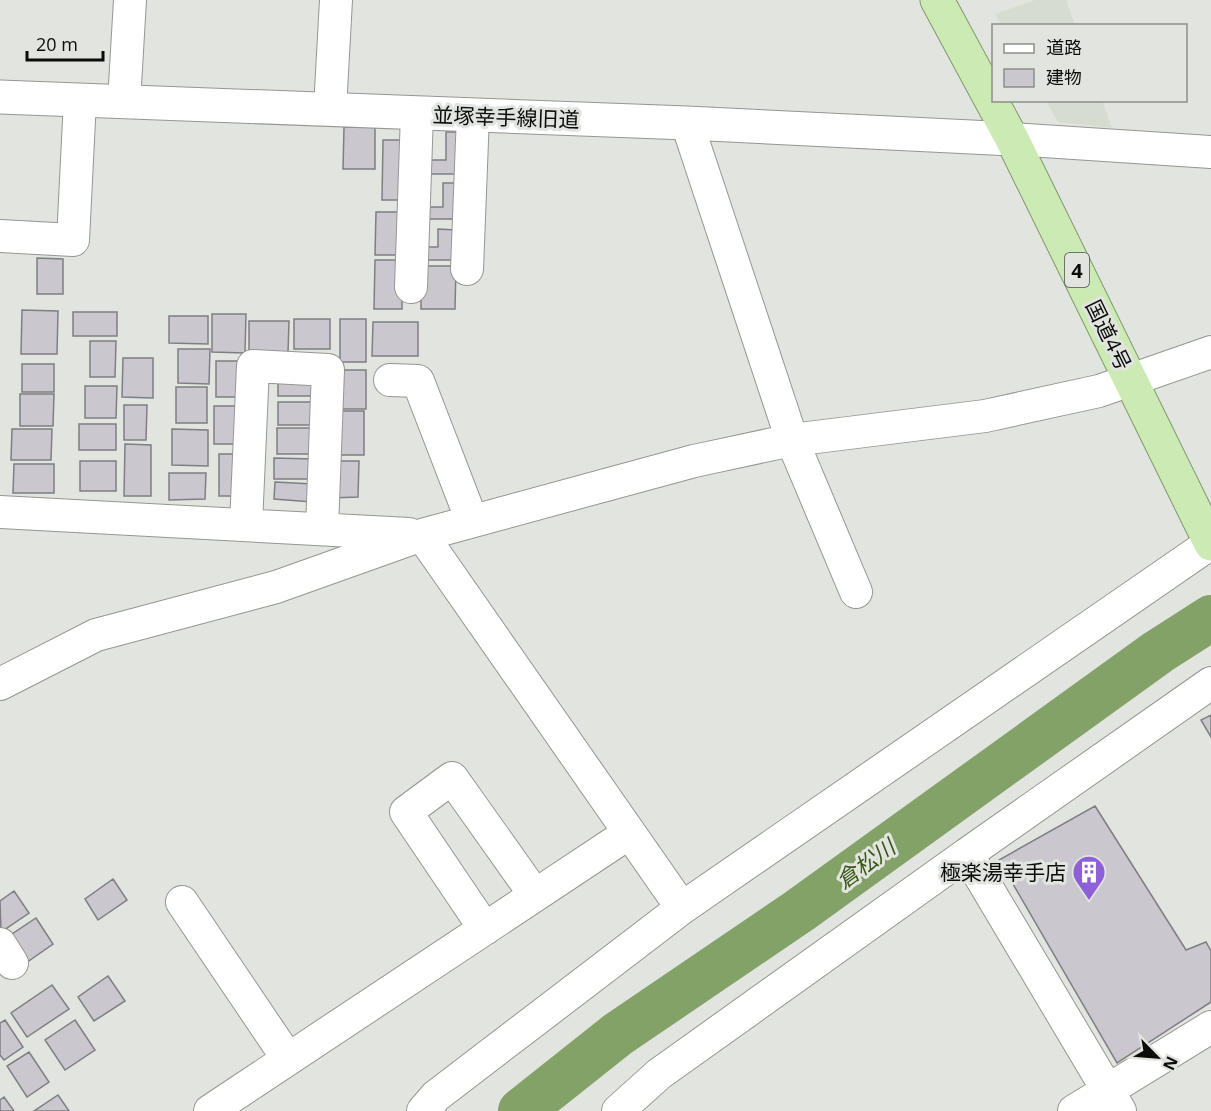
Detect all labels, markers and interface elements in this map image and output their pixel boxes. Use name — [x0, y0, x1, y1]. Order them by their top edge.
scale bar — [27, 24, 104, 62]
legend — [992, 24, 1187, 102]
text: 20 m — [36, 32, 78, 56]
text: 道路 — [1046, 35, 1082, 59]
text: 建物 — [1046, 65, 1082, 89]
street label: 並塚幸手線旧道 — [432, 100, 580, 134]
road number: 4 — [1065, 253, 1089, 287]
street label: 国道4号 — [1080, 295, 1138, 375]
water label: 倉松川 — [829, 830, 902, 895]
building icon: 極楽湯幸手店 — [1071, 854, 1107, 901]
place label: 極楽湯幸手店 — [940, 858, 1066, 886]
north arrow — [1127, 1027, 1187, 1087]
text: N — [1158, 1053, 1183, 1074]

